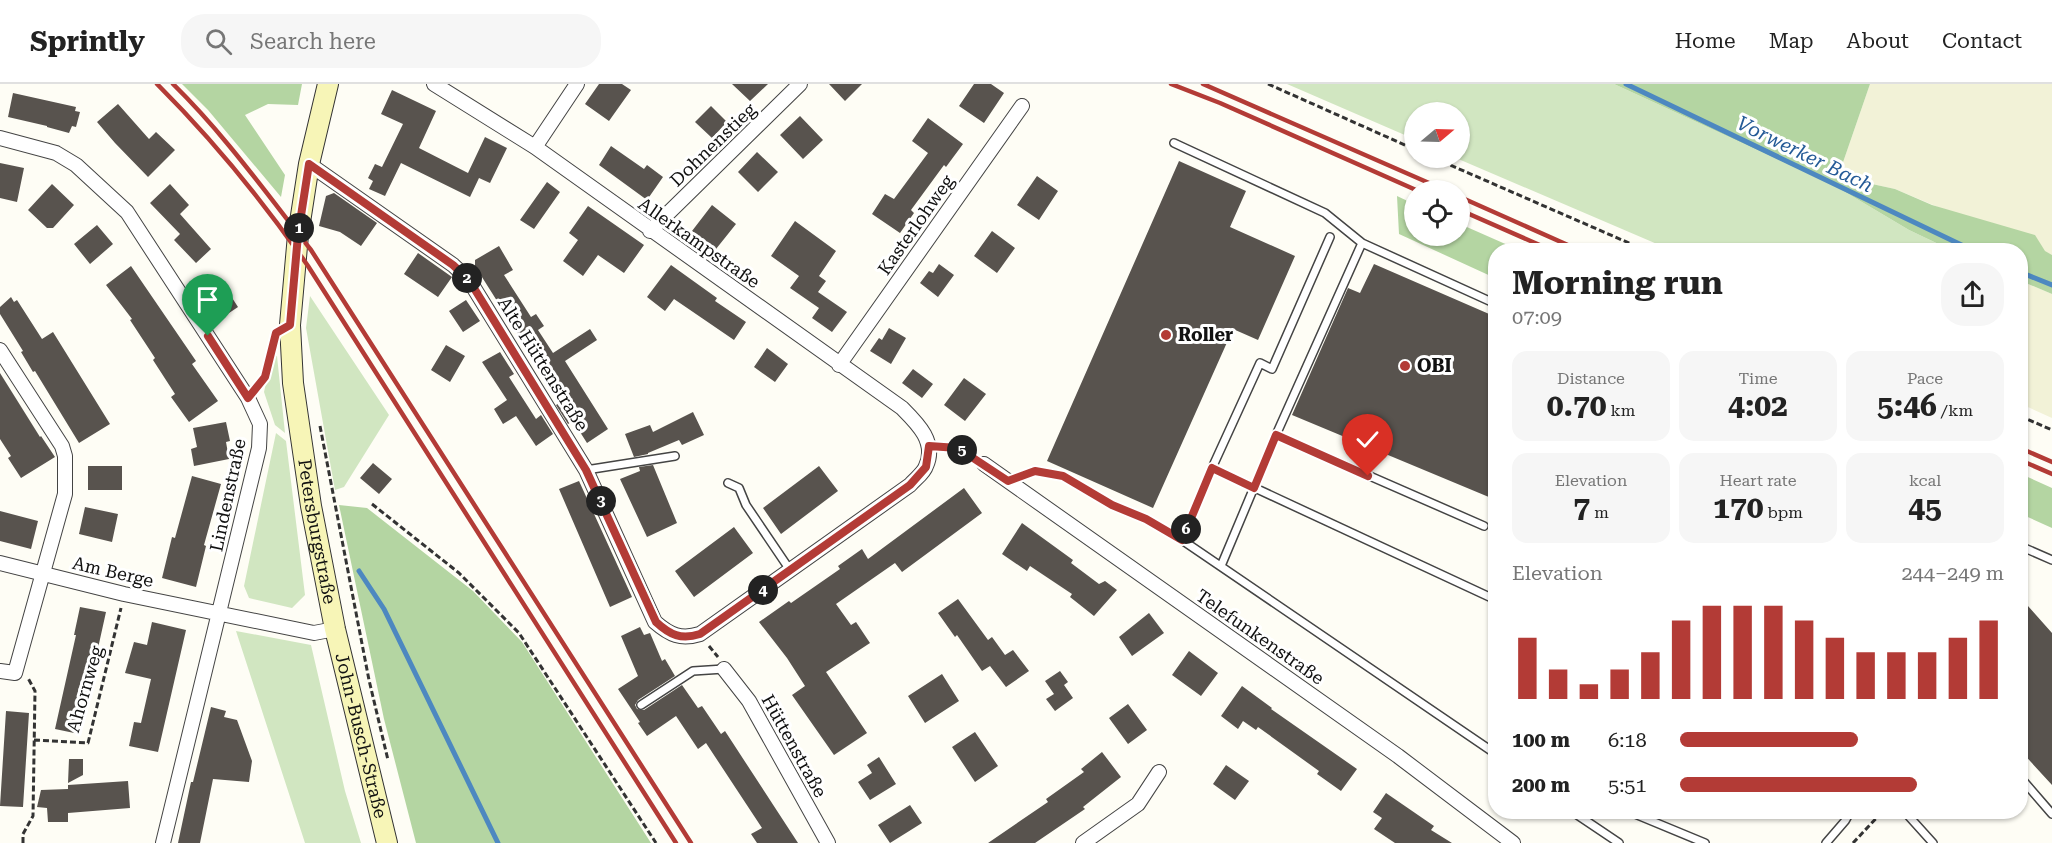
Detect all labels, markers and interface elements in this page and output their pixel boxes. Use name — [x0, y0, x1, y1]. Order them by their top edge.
search box — [181, 14, 601, 68]
text: Sprintly — [30, 25, 145, 58]
icon: search — [202, 25, 235, 58]
text: Search here — [250, 29, 376, 54]
text: Home — [1675, 29, 1736, 53]
text: Map — [1769, 29, 1814, 53]
text: About — [1847, 29, 1909, 53]
text: Contact — [1942, 29, 2022, 53]
street label: Dohnenstieg — [666, 98, 760, 191]
north arrow — [1404, 102, 1470, 168]
map controls — [1404, 102, 1470, 246]
water label: Vorwerker Bach — [1733, 111, 1877, 197]
street label: Kasterlohweg — [873, 170, 958, 279]
button: locate — [1404, 180, 1470, 246]
street label: Allerkampstraße — [635, 193, 764, 292]
pin: 1 — [284, 213, 314, 243]
text: 1 — [295, 218, 303, 237]
pin: 2 — [452, 263, 482, 293]
text: Morning run — [1512, 263, 1723, 302]
button: share — [1941, 263, 2004, 326]
text: 2 — [463, 268, 471, 287]
pin — [182, 274, 233, 336]
icon: arrive — [191, 283, 224, 316]
street label: Alte Hüttenstraße — [494, 293, 593, 435]
text: 07:09 — [1512, 305, 1562, 329]
place label: Roller — [1178, 324, 1233, 345]
marker: Roller — [1159, 328, 1173, 342]
place label: OBI — [1417, 355, 1452, 376]
marker: OBI — [1398, 359, 1412, 373]
text: Distance — [1557, 369, 1625, 388]
text: Time — [1738, 369, 1778, 388]
text: Pace — [1907, 369, 1943, 388]
text: 0.70 — [1547, 388, 1607, 423]
text: 4:02 — [1728, 388, 1788, 423]
text: 5:46 — [1877, 388, 1937, 423]
text: km — [1607, 401, 1635, 420]
text: /km — [1937, 401, 1973, 420]
pin — [1342, 414, 1393, 476]
icon: check — [1351, 423, 1384, 456]
pin: 5 — [947, 435, 977, 465]
street label: Lindenstraße — [205, 436, 250, 553]
text: 5 — [958, 440, 966, 459]
street label: Petersburgstraße — [294, 458, 341, 606]
text: Elevation — [1555, 471, 1627, 490]
text: Heart rate — [1720, 471, 1796, 490]
text: kcal — [1909, 471, 1941, 490]
pin: 3 — [586, 486, 616, 516]
text: 7 — [1573, 490, 1590, 525]
text: 170 — [1713, 490, 1763, 525]
text: 45 — [1908, 490, 1942, 525]
text: 3 — [597, 491, 605, 510]
text: m — [1590, 503, 1609, 522]
text: bpm — [1763, 503, 1803, 522]
pin: 6 — [1171, 514, 1201, 544]
text: 6 — [1182, 519, 1190, 538]
street label: Am Berge — [71, 552, 156, 591]
text: Elevation — [1512, 561, 1603, 585]
text: 244–249 m — [1901, 561, 2004, 585]
pin: 4 — [748, 575, 778, 605]
text: 4 — [759, 580, 767, 599]
street label: Telefunkenstraße — [1192, 585, 1328, 689]
street label: Ahornweg — [62, 642, 107, 734]
street label: John-Busch-Straße — [331, 651, 392, 821]
street label: Hüttenstraße — [758, 691, 831, 801]
text: 100 m — [1512, 728, 1570, 752]
text: 6:18 — [1608, 728, 1647, 752]
text: 200 m — [1512, 773, 1570, 797]
text: 5:51 — [1608, 773, 1647, 797]

